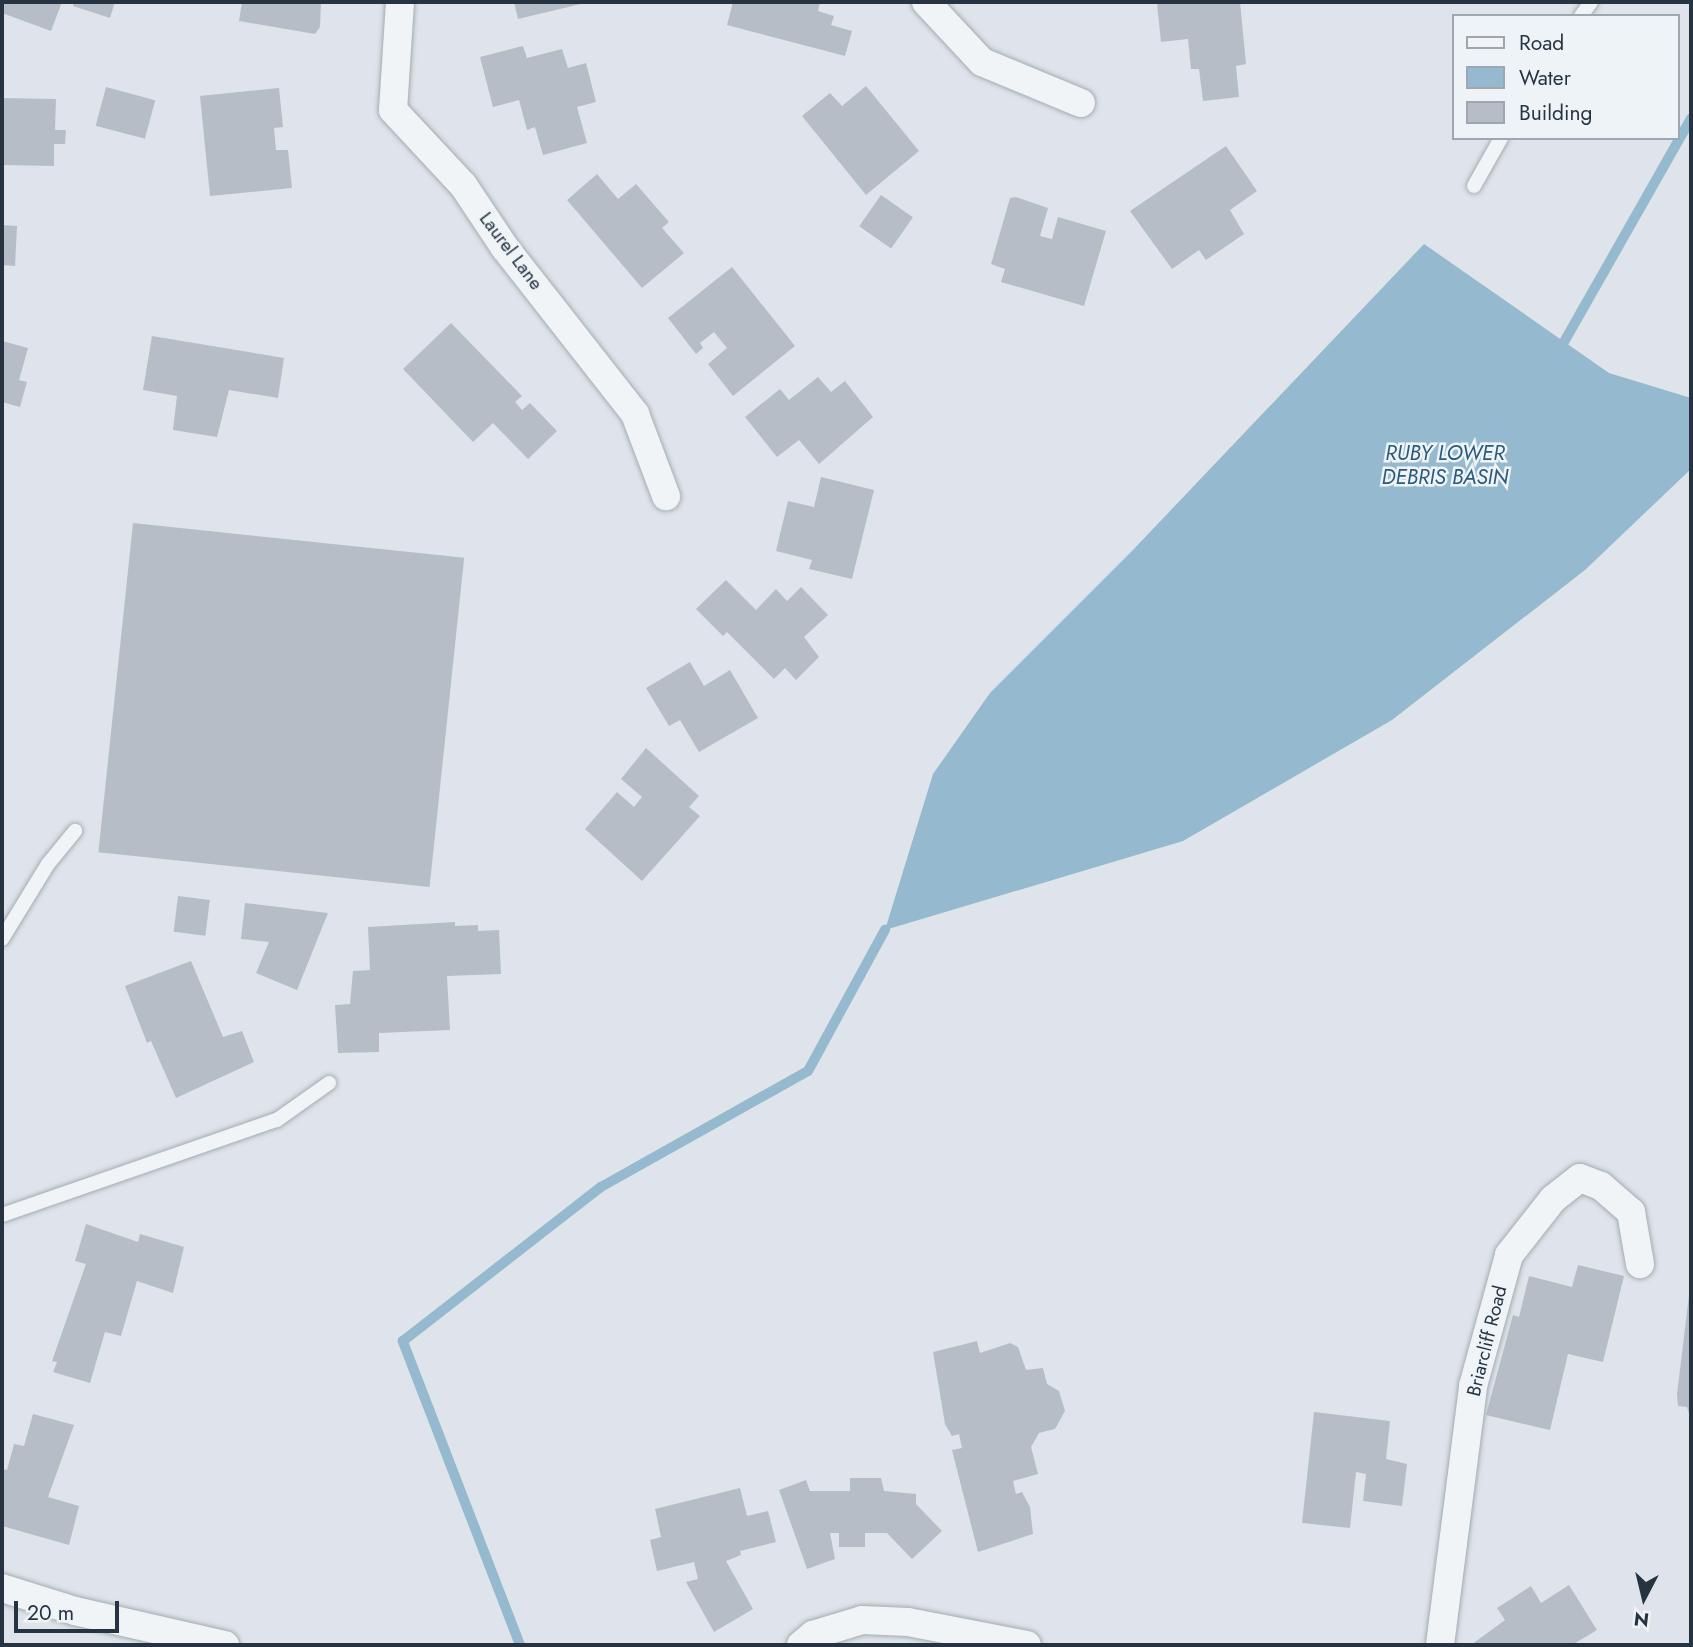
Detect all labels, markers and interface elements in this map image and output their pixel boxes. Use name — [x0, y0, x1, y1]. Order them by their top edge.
legend — [1452, 14, 1679, 140]
text: Road — [1519, 28, 1564, 58]
text: Water — [1519, 63, 1571, 93]
text: Building — [1519, 98, 1592, 128]
street label: Laurel Lane — [474, 208, 548, 294]
water label: RUBY LOWER DEBRIS BASIN — [1382, 440, 1508, 490]
street label: Briarcliff Road — [1462, 1283, 1512, 1399]
north arrow — [1609, 1563, 1679, 1633]
scale bar — [18, 1588, 122, 1632]
text: 20 m — [27, 1598, 74, 1628]
text: N — [1632, 1605, 1651, 1634]

